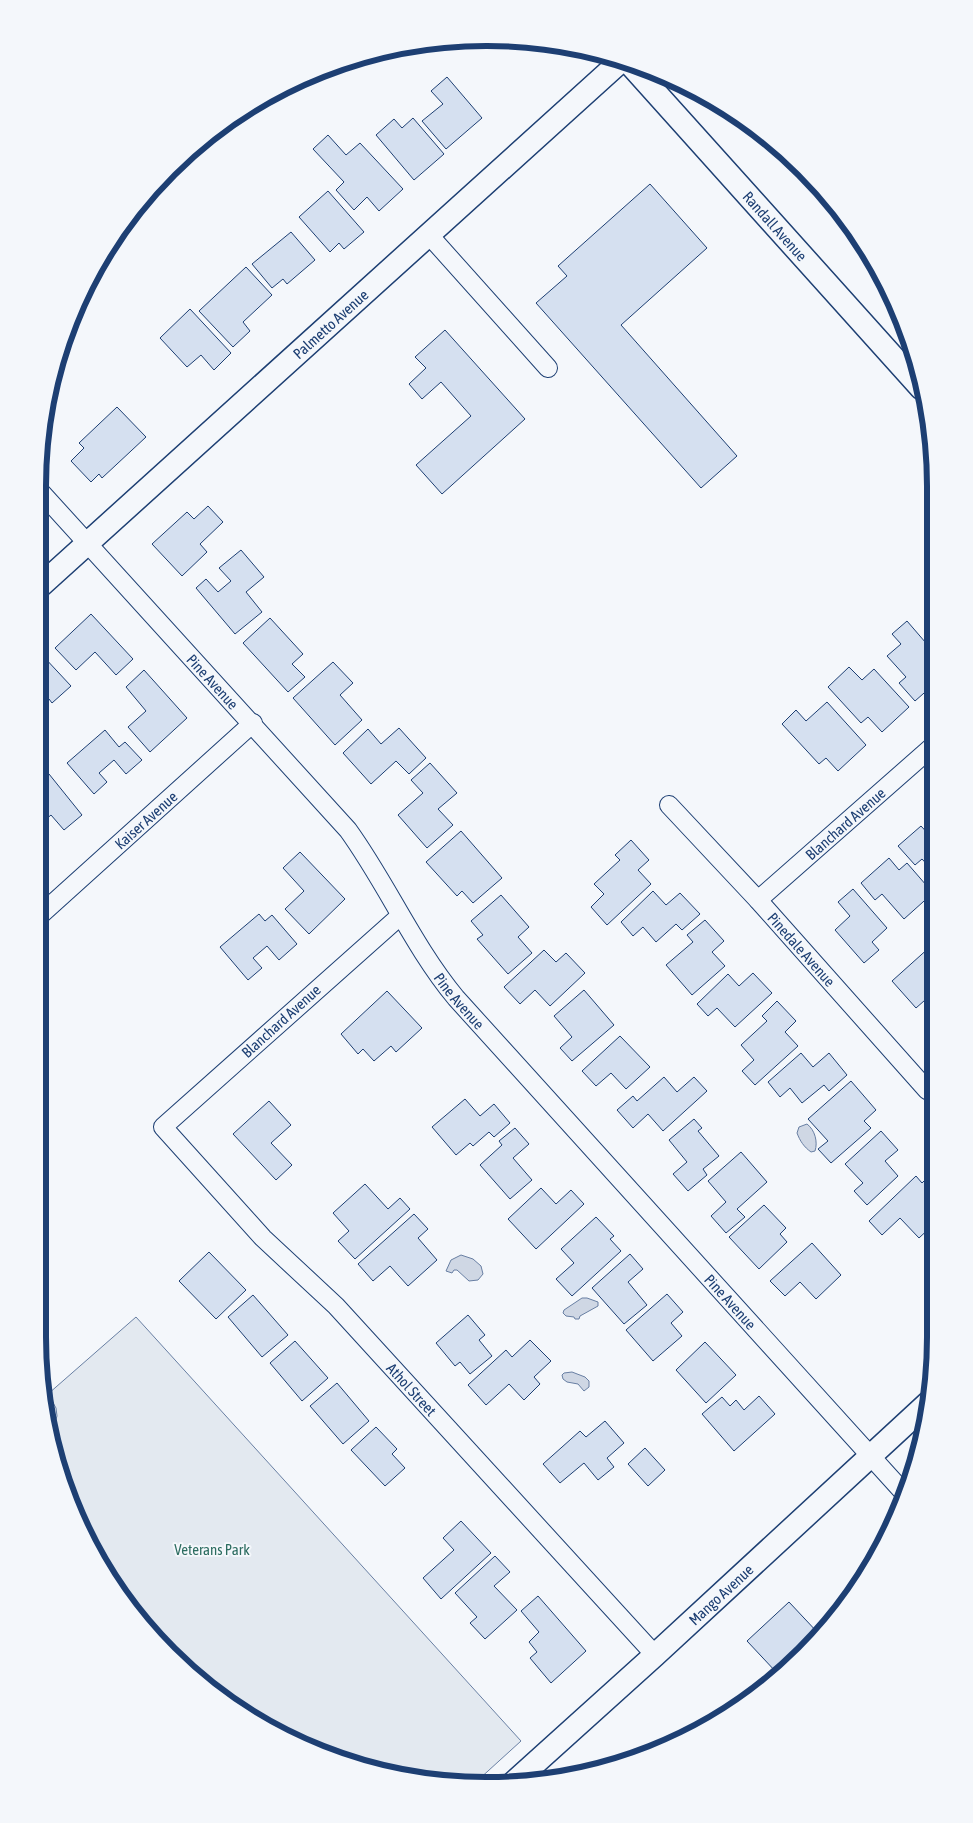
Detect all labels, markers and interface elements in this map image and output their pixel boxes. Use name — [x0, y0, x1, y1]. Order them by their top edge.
street label: Randall Avenue — [740, 188, 811, 264]
street label: Palmetto Avenue — [289, 286, 371, 362]
street label: Pine Avenue — [184, 650, 242, 712]
street label: Blanchard Avenue — [802, 784, 889, 863]
street label: Kaiser Avenue — [111, 787, 180, 852]
street label: Pinedale Avenue — [765, 909, 839, 990]
street label: Pine Avenue — [431, 969, 488, 1032]
street label: Blanchard Avenue — [238, 981, 324, 1061]
street label: Pine Avenue — [701, 1270, 760, 1333]
street label: Athol Street — [384, 1359, 440, 1419]
park label: Veterans Park — [174, 1541, 250, 1558]
street label: Mango Avenue — [685, 1560, 756, 1628]

